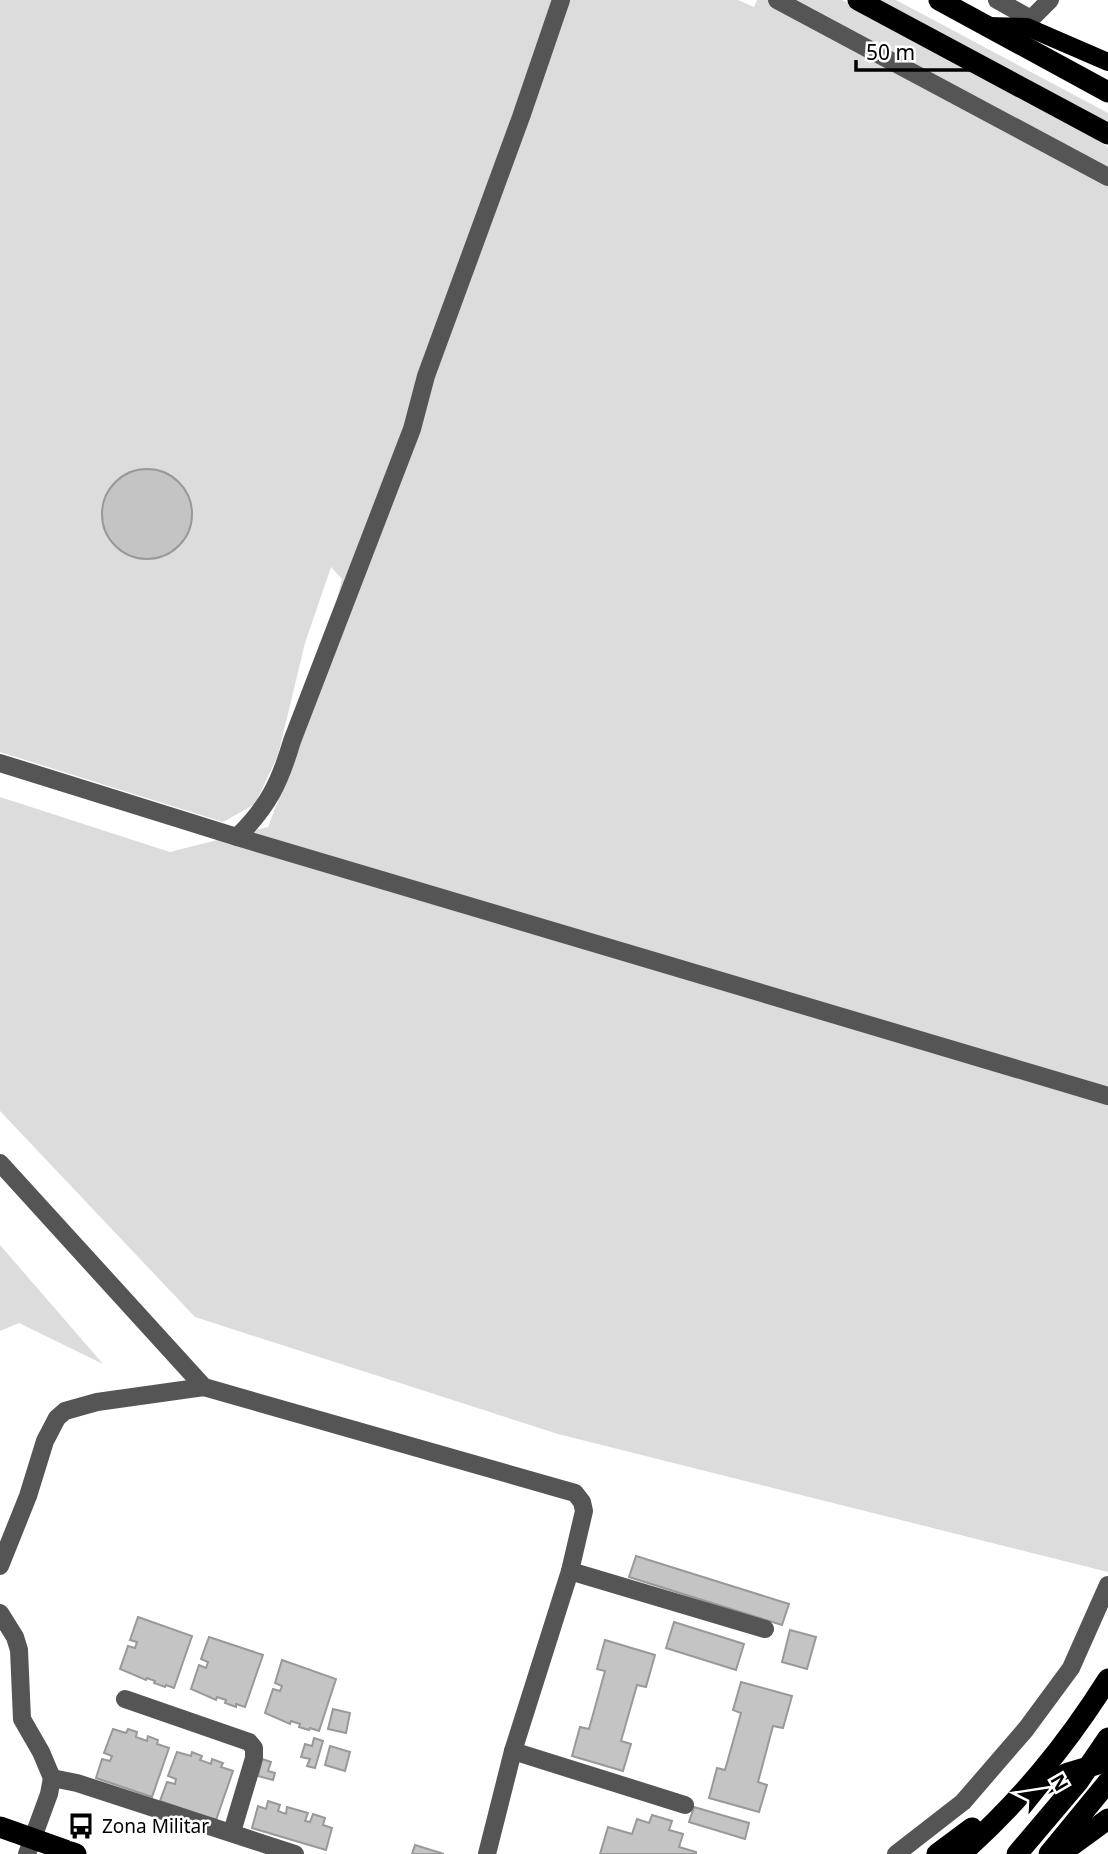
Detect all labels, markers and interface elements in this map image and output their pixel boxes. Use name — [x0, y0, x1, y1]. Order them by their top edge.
scale bar — [856, 28, 975, 72]
text: 50 m — [866, 38, 915, 66]
north arrow — [1010, 1756, 1080, 1826]
text: N — [1045, 1769, 1075, 1796]
bus stop icon: Zona Militar — [66, 1811, 96, 1841]
place label: Zona Militar — [102, 1813, 209, 1839]

